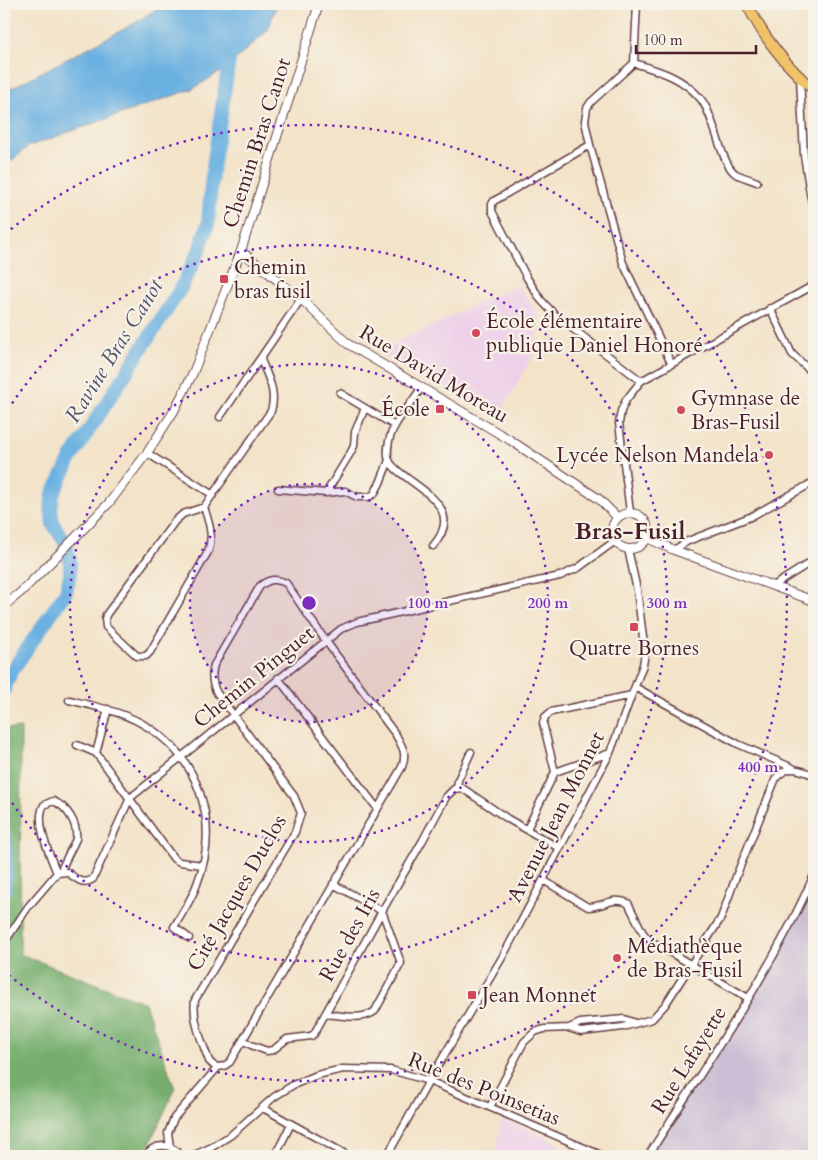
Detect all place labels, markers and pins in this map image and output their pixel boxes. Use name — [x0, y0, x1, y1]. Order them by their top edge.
place label: Chemin bras fusil — [234, 253, 311, 306]
marker: Chemin bras fusil — [218, 273, 230, 285]
place label: École élémentaire publique Daniel Honoré — [486, 307, 703, 360]
marker: École élémentaire publique Daniel Honoré — [470, 327, 482, 339]
place label: Gymnase de Bras-Fusil — [691, 384, 800, 437]
place label: École — [381, 395, 430, 424]
marker: École — [434, 403, 446, 415]
marker: Gymnase de Bras-Fusil — [675, 404, 687, 416]
place label: Lycée Nelson Mandela — [556, 441, 759, 470]
marker: Lycée Nelson Mandela — [763, 449, 775, 461]
centre of rings — [300, 594, 318, 612]
marker: Quatre Bornes — [628, 621, 640, 633]
place label: Quatre Bornes — [569, 634, 699, 663]
place label: Médiathèque de Bras-Fusil — [627, 932, 743, 985]
marker: Médiathèque de Bras-Fusil — [611, 952, 623, 964]
place label: Jean Monnet — [479, 981, 597, 1010]
marker: Jean Monnet — [466, 989, 478, 1001]

